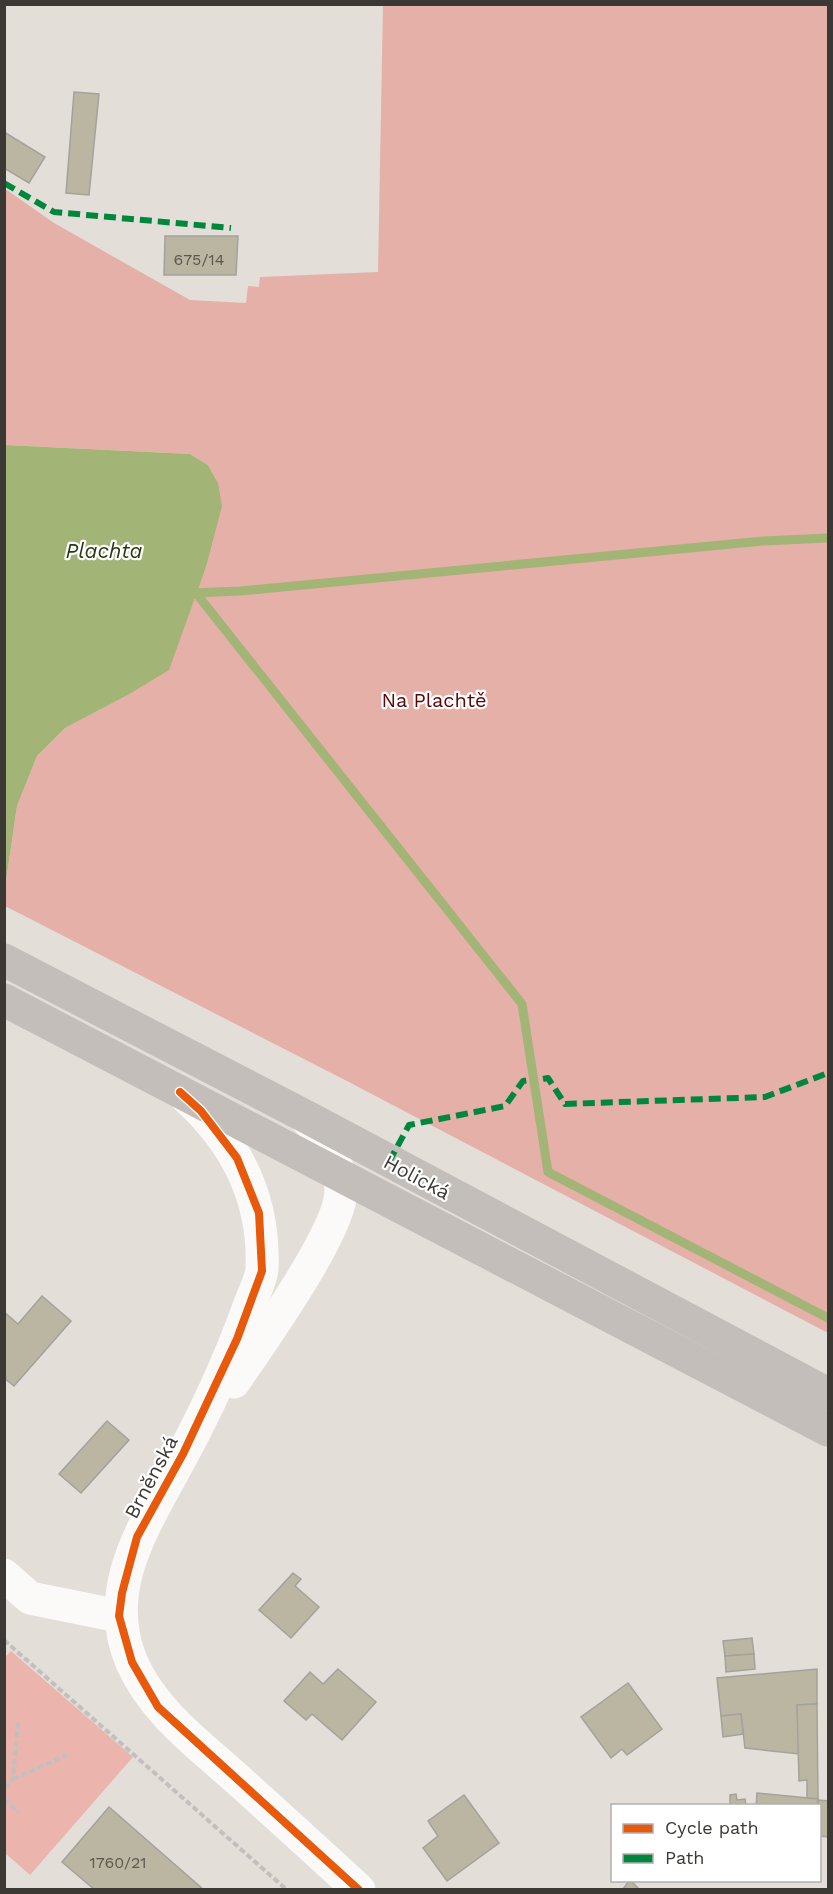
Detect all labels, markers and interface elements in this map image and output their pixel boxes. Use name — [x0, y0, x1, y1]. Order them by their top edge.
house number: 675/14 — [174, 250, 225, 269]
water label: Plachta — [65, 538, 143, 563]
park label: Na Plachtě — [381, 688, 487, 712]
street label: Holická — [380, 1150, 454, 1204]
street label: Brněnská — [119, 1431, 183, 1523]
legend — [611, 1804, 821, 1882]
text: Cycle path — [665, 1817, 759, 1838]
text: Path — [665, 1847, 705, 1868]
house number: 1760/21 — [90, 1853, 146, 1872]

